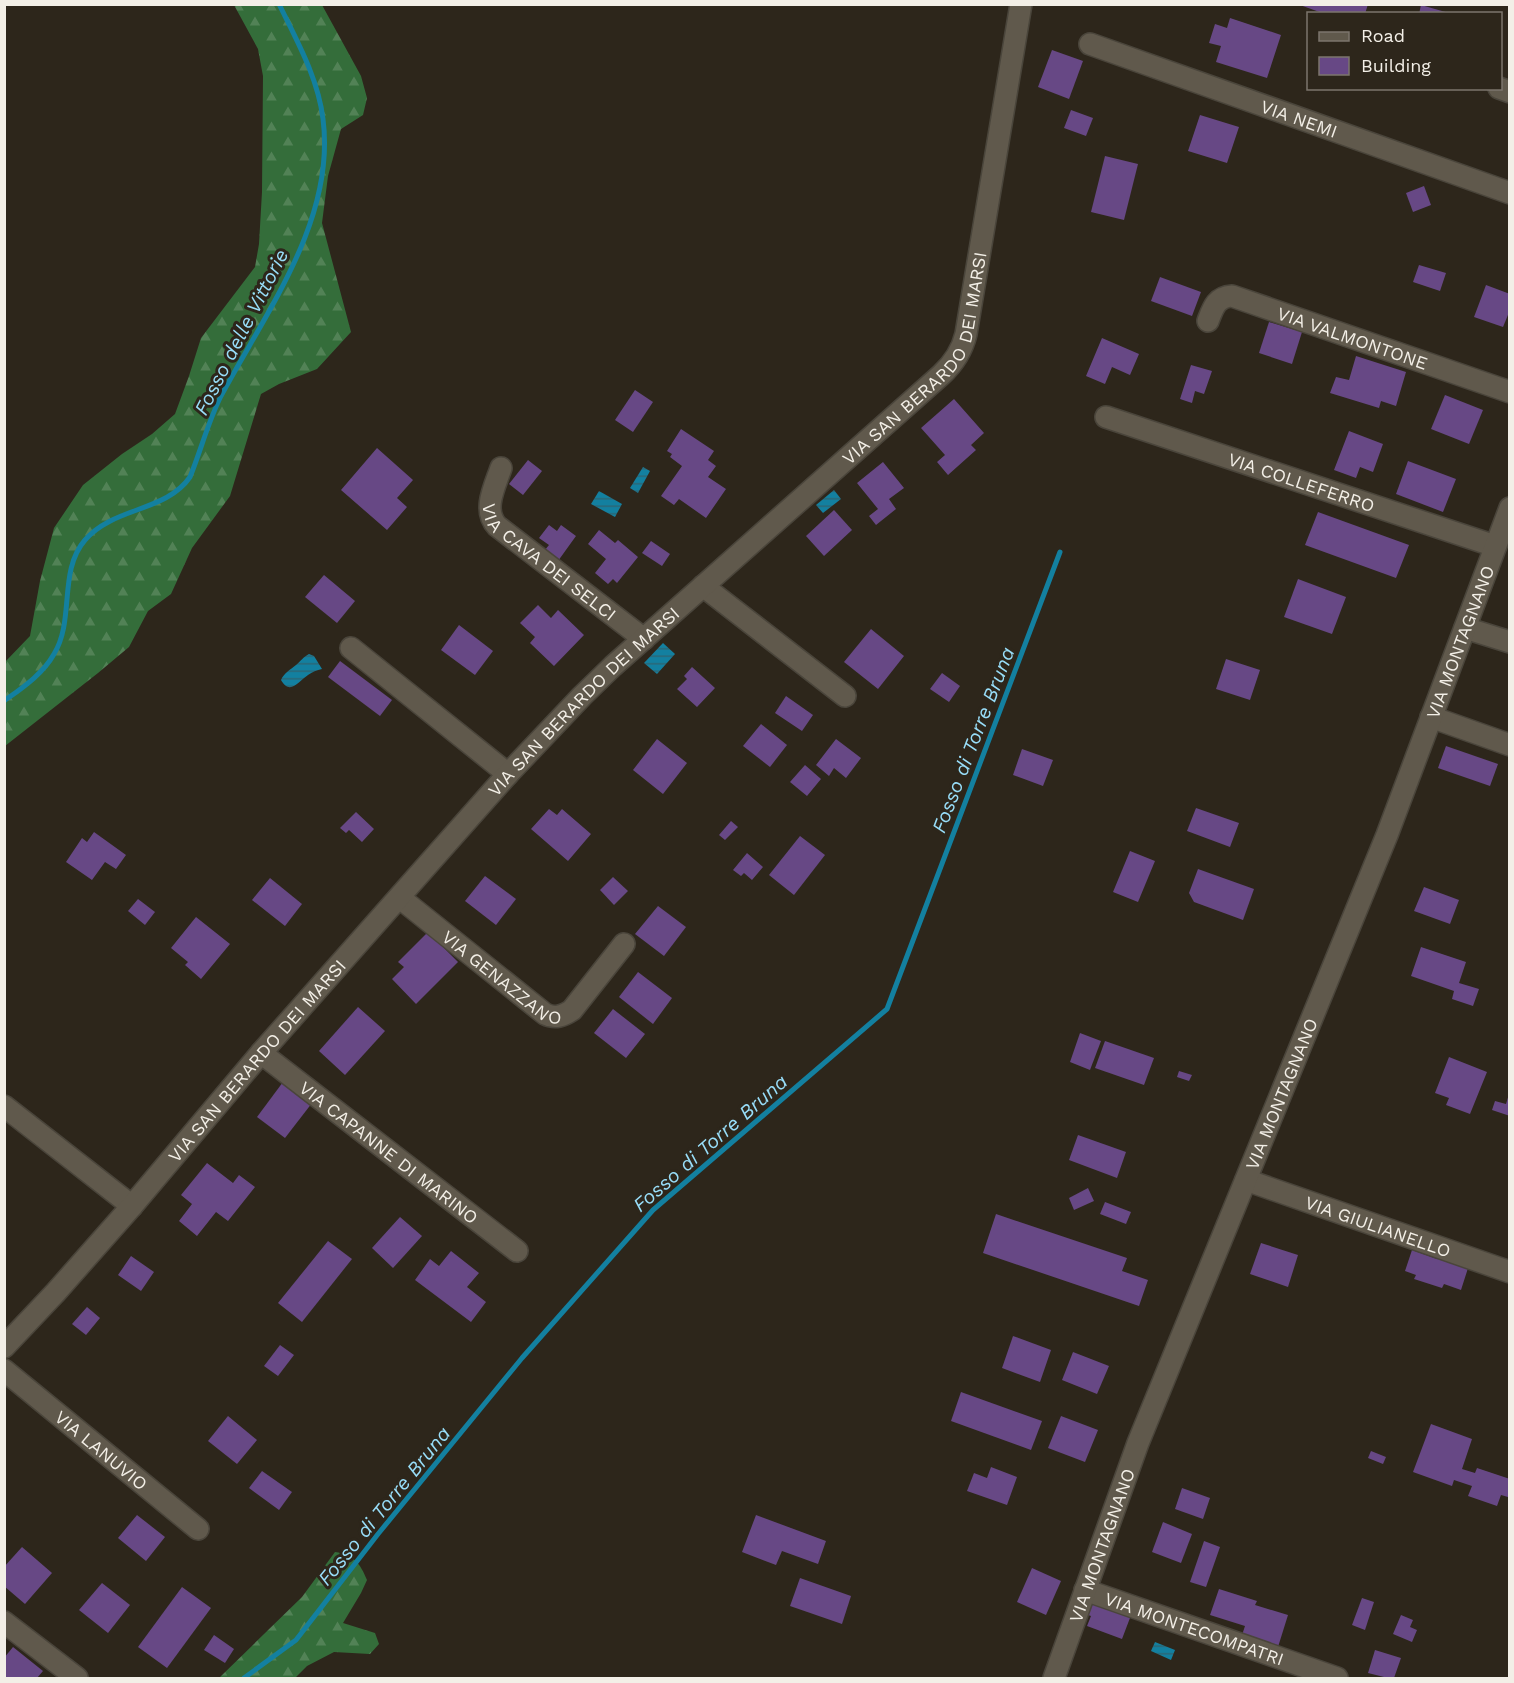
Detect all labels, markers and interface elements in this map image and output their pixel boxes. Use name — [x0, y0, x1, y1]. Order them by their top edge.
legend — [1307, 12, 1502, 90]
text: Road — [1361, 25, 1405, 46]
text: Building — [1361, 55, 1431, 76]
street label: VIA NEMI — [1258, 95, 1340, 141]
water label: Fosso delle Vittorie — [189, 245, 293, 419]
street label: VIA SAN BERARDO DEI MARSI — [838, 250, 990, 468]
street label: VIA VALMONTONE — [1275, 302, 1431, 373]
street label: VIA COLLEFERRO — [1226, 448, 1377, 516]
street label: VIA CAVA DEI SELCI — [479, 503, 621, 624]
street label: VIA MONTAGNANO — [1421, 562, 1498, 721]
street label: VIA SAN BERARDO DEI MARSI — [483, 602, 683, 800]
water label: Fosso di Torre Bruna — [926, 644, 1020, 836]
street label: VIA GENAZZANO — [438, 926, 562, 1027]
street label: VIA SAN BERARDO DEI MARSI — [163, 955, 350, 1166]
street label: VIA MONTAGNANO — [1241, 1015, 1321, 1173]
water label: Fosso di Torre Bruna — [628, 1069, 792, 1217]
street label: VIA CAPANNE DI MARINO — [296, 1076, 483, 1228]
street label: VIA GIULIANELLO — [1303, 1191, 1454, 1261]
street label: VIA LANUVIO — [51, 1406, 152, 1494]
water label: Fosso di Torre Bruna — [313, 1422, 455, 1590]
street label: VIA MONTAGNANO — [1064, 1465, 1139, 1625]
street label: VIA MONTECOMPATRI — [1102, 1587, 1287, 1669]

